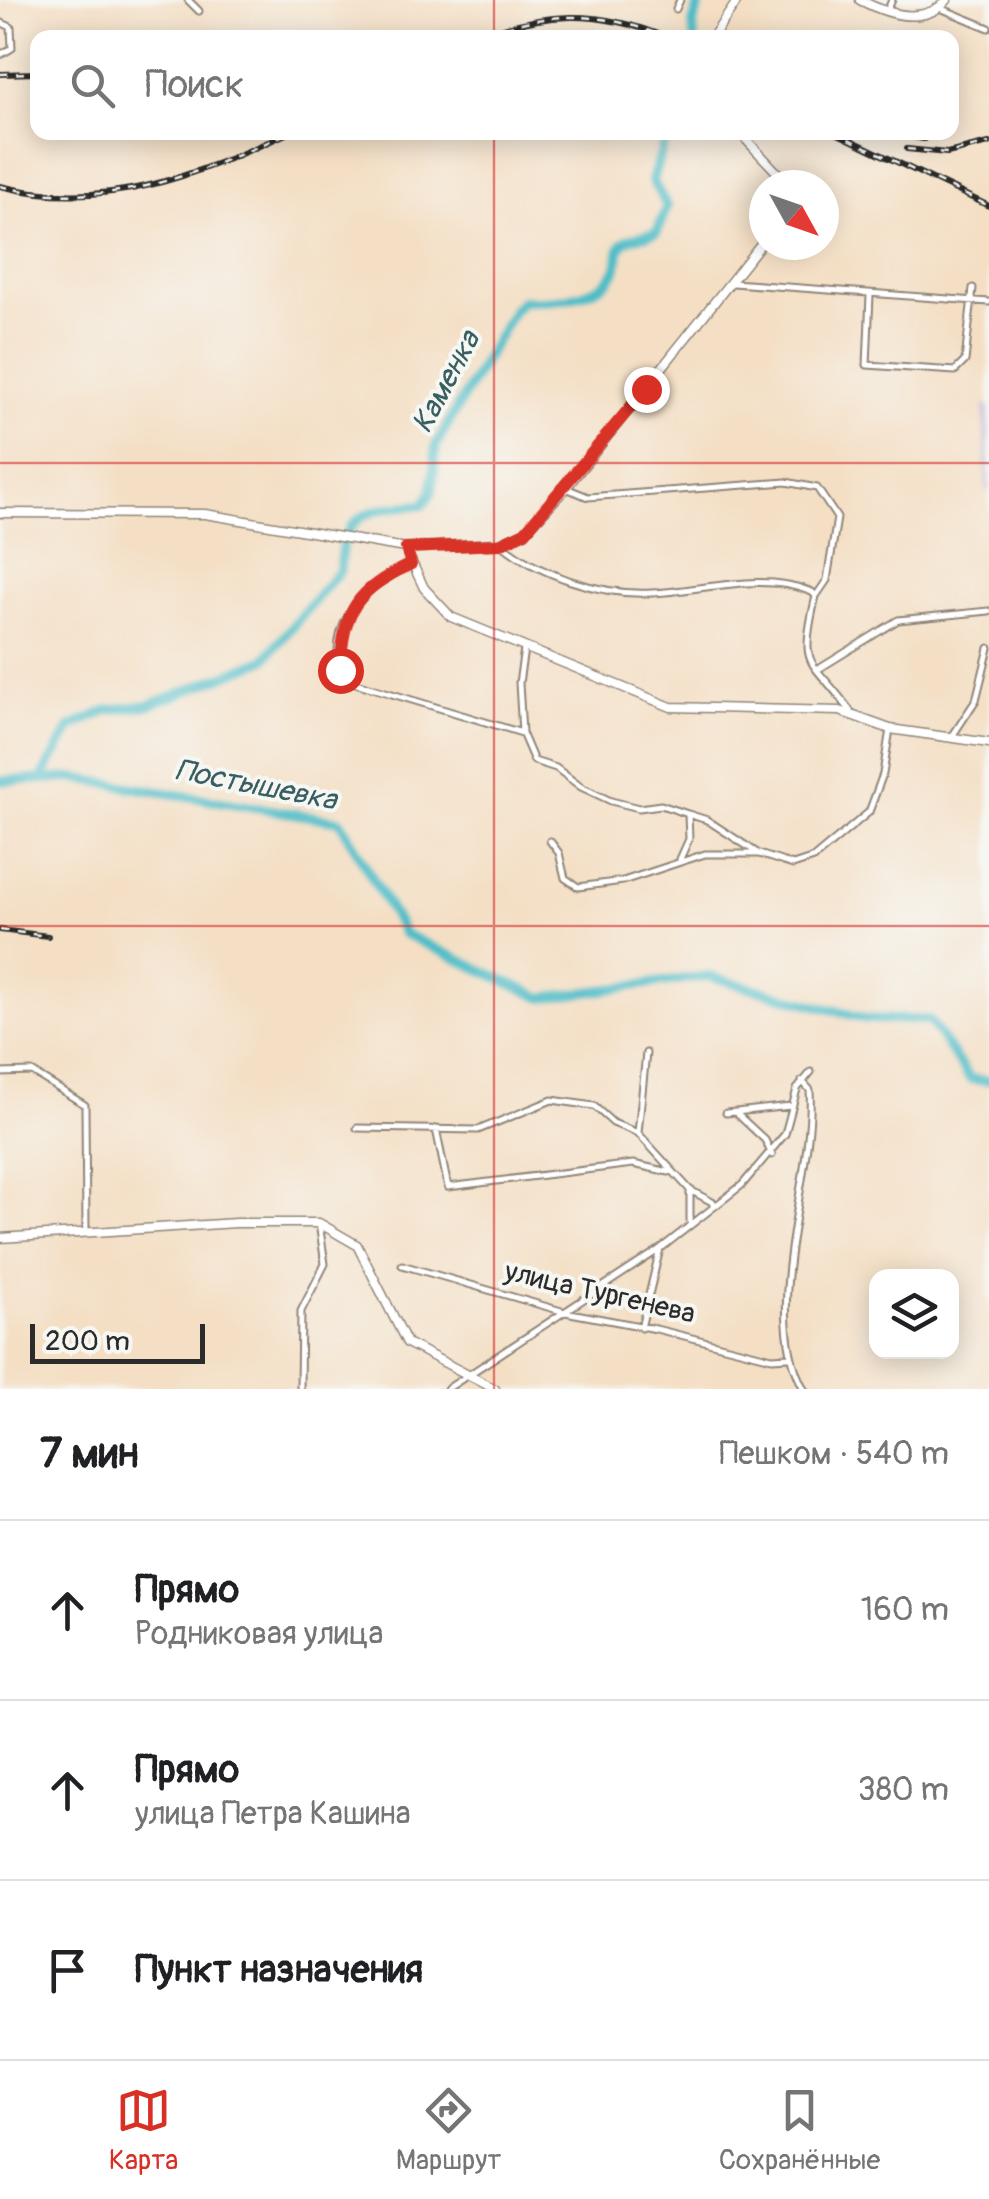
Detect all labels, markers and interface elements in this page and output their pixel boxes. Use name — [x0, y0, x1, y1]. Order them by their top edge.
search box — [30, 30, 959, 140]
icon: search — [65, 58, 120, 113]
text: Поиск — [145, 61, 244, 109]
north arrow — [749, 170, 839, 260]
water label: Каменка — [404, 323, 489, 439]
route end — [624, 367, 670, 413]
route start — [318, 648, 364, 694]
water label: Постышевка — [172, 751, 342, 819]
street label: улица Тургенева — [500, 1254, 699, 1332]
map controls — [869, 1269, 959, 1359]
button: layers — [869, 1269, 959, 1359]
scale bar — [30, 1319, 205, 1364]
text: 200 m — [45, 1324, 130, 1359]
text: 7 мин — [40, 1428, 139, 1480]
text: Пешком · 540 m — [719, 1434, 949, 1474]
text: Прямо — [135, 1566, 239, 1614]
icon: ahead — [40, 1583, 95, 1638]
text: 160 m — [861, 1590, 949, 1630]
text: Родниковая улица — [135, 1614, 383, 1654]
text: Прямо — [135, 1746, 239, 1794]
icon: ahead — [40, 1763, 95, 1818]
text: 380 m — [858, 1770, 949, 1810]
text: улица Петра Кашина — [135, 1794, 411, 1834]
icon: arrive — [40, 1943, 95, 1998]
text: Пункт назначения — [135, 1946, 423, 1994]
tab: Карта — [109, 2083, 178, 2178]
tab: Маршрут — [396, 2083, 501, 2178]
tab: Сохранённые — [719, 2083, 880, 2178]

